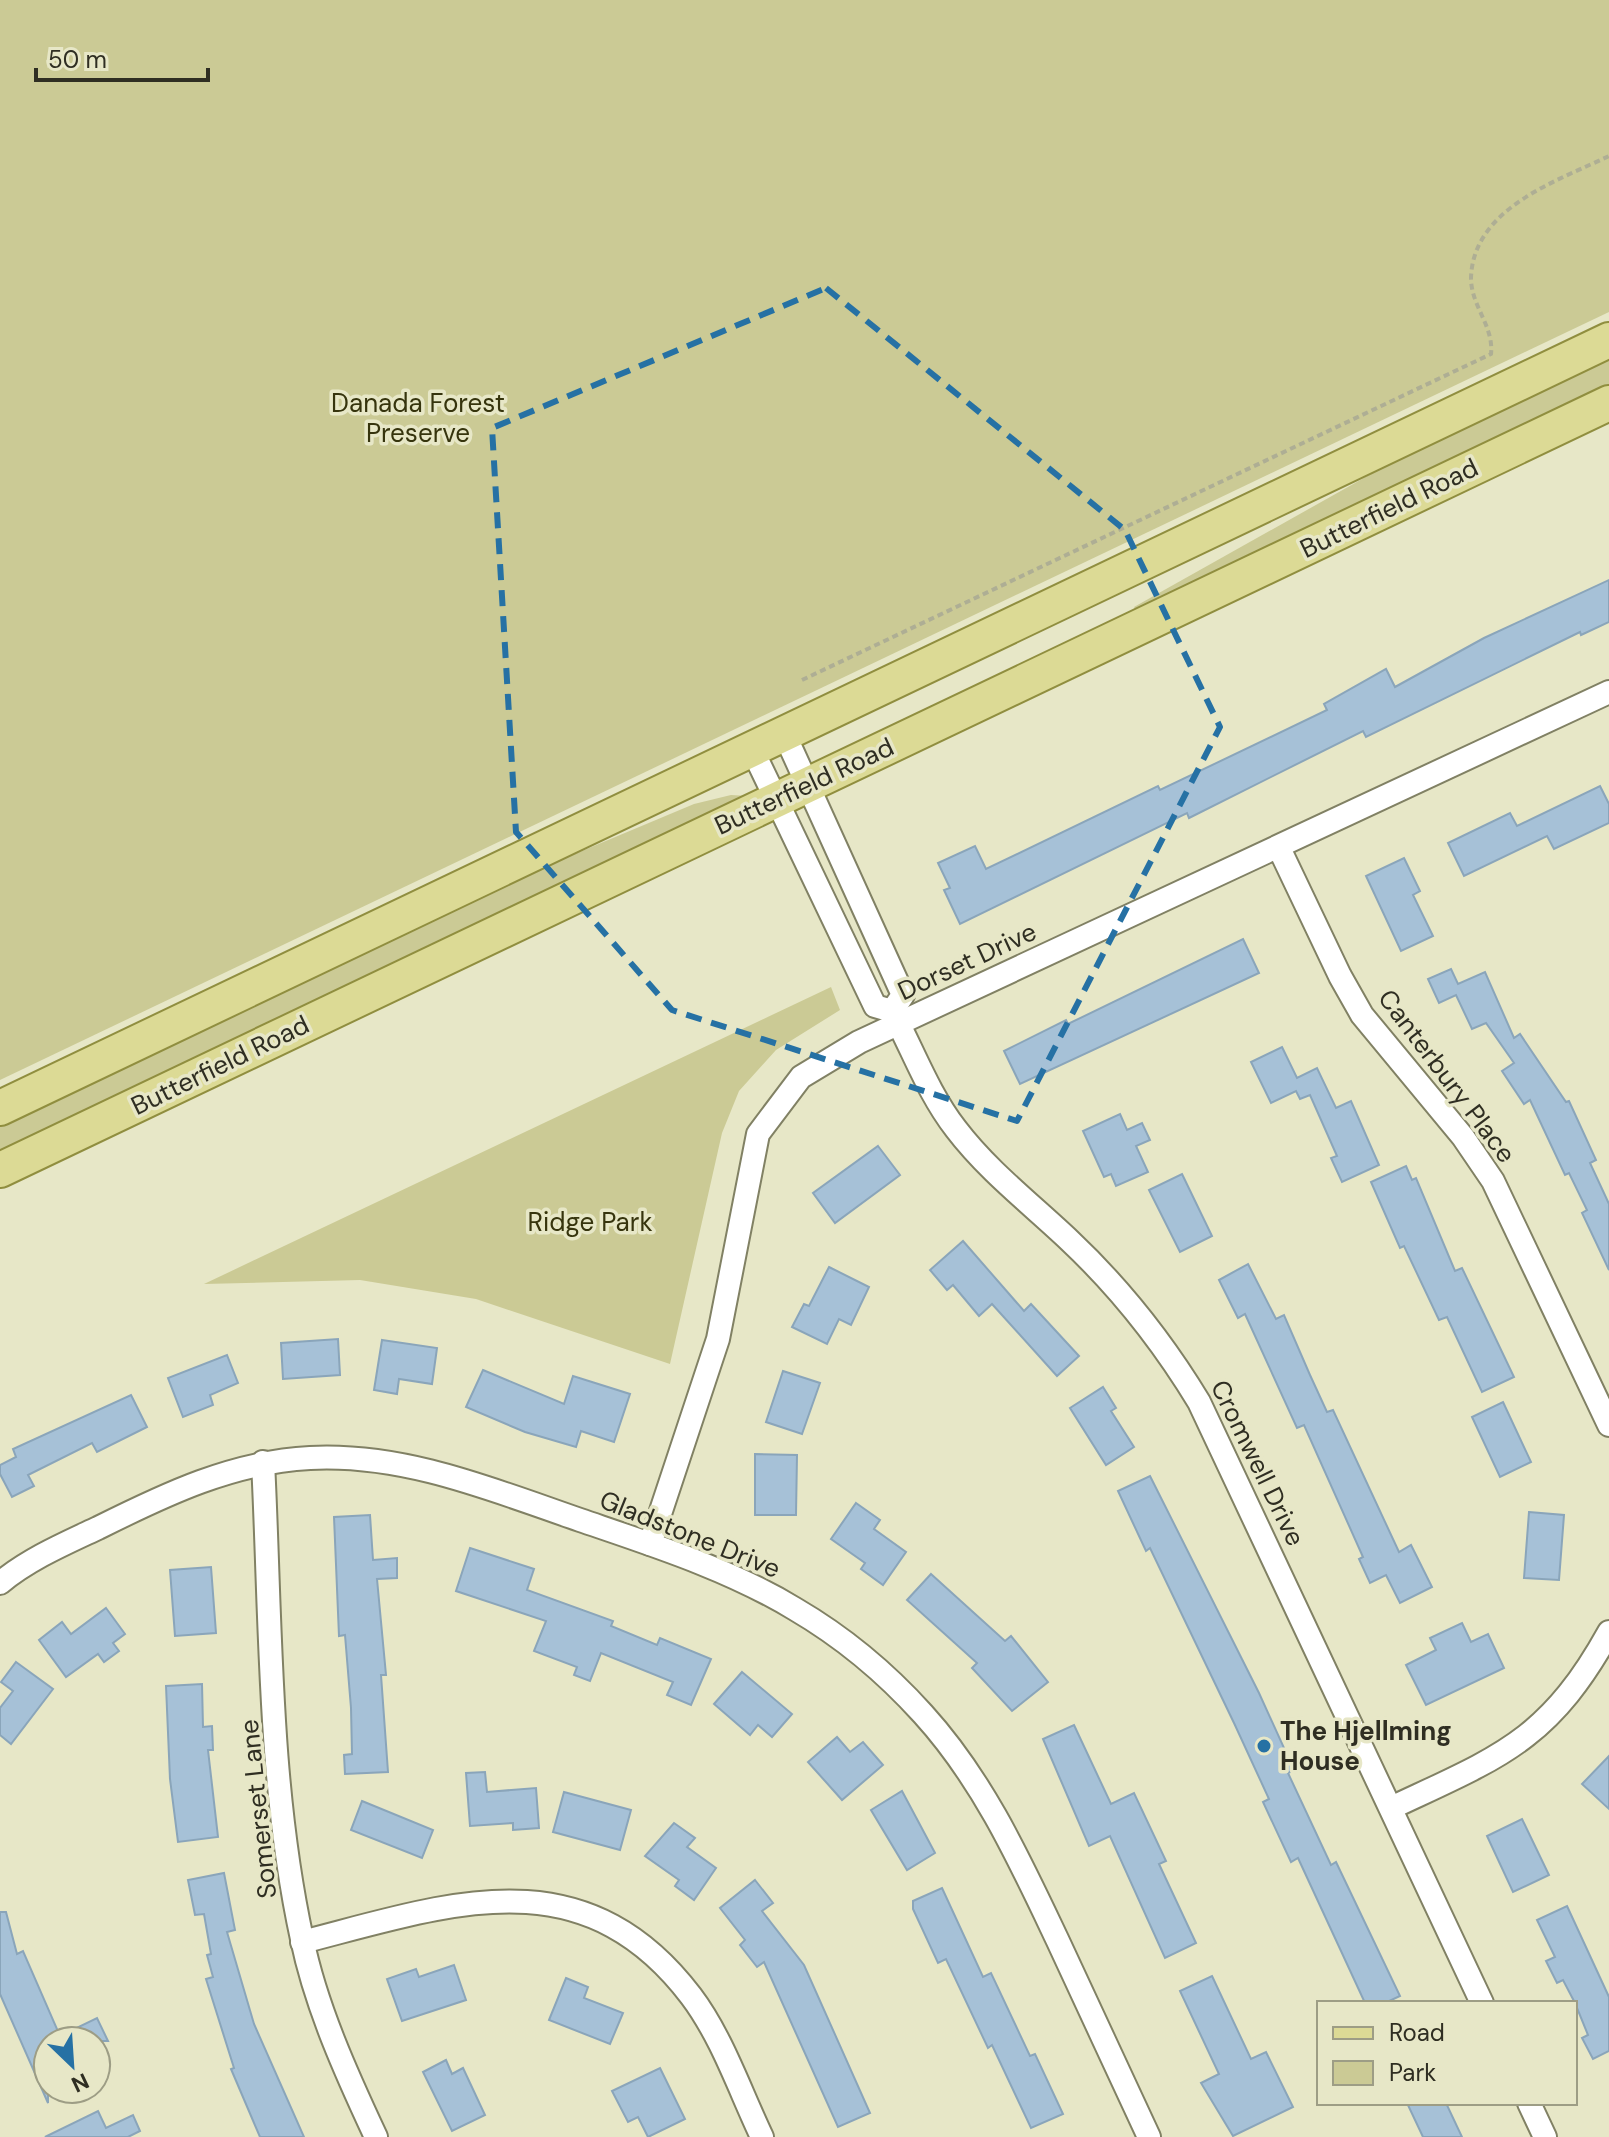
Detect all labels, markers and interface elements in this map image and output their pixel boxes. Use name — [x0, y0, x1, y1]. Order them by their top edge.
scale bar — [36, 32, 208, 82]
text: 50 m — [48, 44, 107, 75]
park label: Danada Forest Preserve — [331, 386, 505, 450]
street label: Butterfield Road — [1294, 450, 1484, 566]
street label: Butterfield Road — [709, 730, 899, 842]
street label: Dorset Drive — [892, 914, 1042, 1008]
street label: Canterbury Place — [1371, 982, 1523, 1170]
street label: Butterfield Road — [125, 1007, 315, 1123]
park label: Ridge Park — [527, 1205, 653, 1239]
street label: Cromwell Drive — [1203, 1374, 1313, 1552]
street label: Gladstone Drive — [595, 1482, 785, 1586]
place label: The Hjellming House — [1280, 1714, 1452, 1778]
street label: Somerset Lane — [232, 1718, 284, 1900]
marker: The Hjellming House — [1255, 1737, 1273, 1755]
legend — [1317, 2001, 1577, 2105]
text: Road — [1389, 2017, 1445, 2048]
north arrow — [32, 2025, 112, 2105]
text: Park — [1389, 2057, 1436, 2088]
text: N — [67, 2066, 94, 2099]

